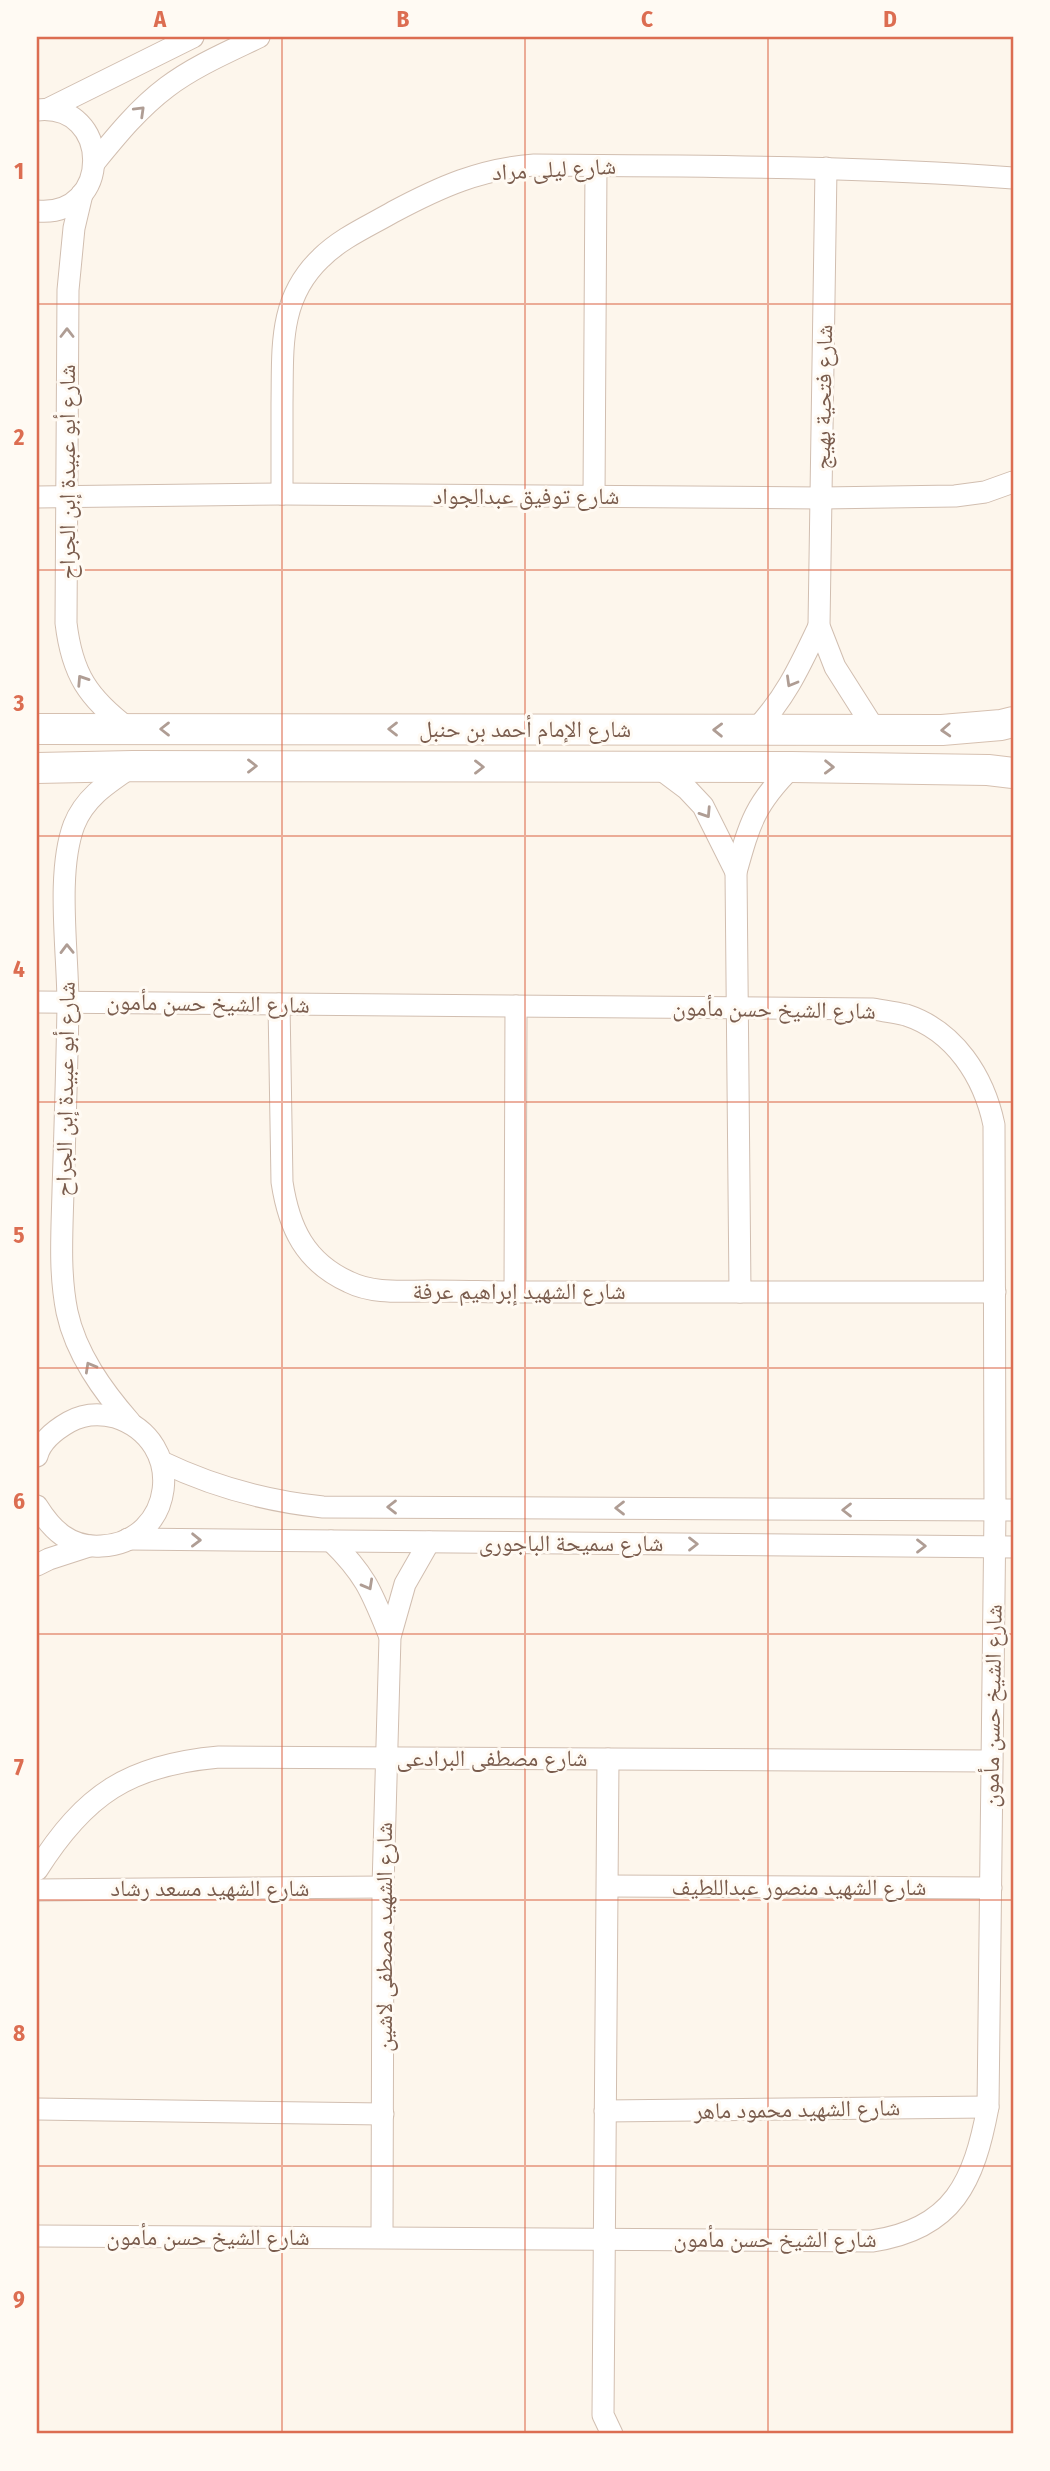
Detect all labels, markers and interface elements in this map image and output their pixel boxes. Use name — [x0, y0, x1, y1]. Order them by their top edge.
text: A — [153, 5, 167, 33]
text: B — [397, 5, 410, 33]
text: C — [641, 5, 653, 33]
text: D — [883, 5, 897, 33]
one-way arrow — [132, 106, 145, 119]
street label: شارع ليلى مراد — [491, 152, 617, 187]
text: 1 — [14, 157, 24, 185]
street label: شارع فتحية بهيج — [808, 324, 839, 470]
one-way arrow — [59, 328, 75, 338]
street label: شارع أبو عبيدة إبن الجراح — [53, 364, 82, 580]
text: 2 — [13, 423, 25, 451]
street label: شارع توفيق عبدالجواد — [433, 482, 619, 511]
one-way arrow — [787, 674, 800, 687]
one-way arrow — [78, 675, 91, 688]
text: 3 — [13, 689, 25, 717]
street label: شارع الإمام أحمد بن حنبل — [419, 715, 631, 745]
one-way arrow — [159, 721, 170, 737]
one-way arrow — [387, 721, 397, 737]
one-way arrow — [940, 722, 951, 737]
one-way arrow — [712, 723, 723, 738]
one-way arrow — [247, 758, 258, 774]
one-way arrow — [474, 759, 485, 774]
one-way arrow — [825, 759, 835, 775]
one-way arrow — [698, 805, 711, 818]
one-way arrow — [59, 943, 74, 954]
text: 4 — [13, 955, 25, 983]
street label: شارع أبو عبيدة إبن الجراح — [49, 981, 82, 1197]
street label: شارع الشيخ حسن مأمون — [106, 987, 310, 1020]
street label: شارع الشيخ حسن مأمون — [672, 993, 876, 1026]
text: 5 — [13, 1221, 25, 1249]
street label: شارع الشهيد إبراهيم عرفة — [412, 1277, 626, 1307]
one-way arrow — [85, 1362, 98, 1374]
text: 6 — [13, 1487, 25, 1515]
one-way arrow — [386, 1499, 397, 1515]
one-way arrow — [614, 1501, 625, 1516]
one-way arrow — [841, 1502, 852, 1518]
street label: شارع سميحة الباجورى — [479, 1529, 663, 1558]
one-way arrow — [192, 1532, 202, 1548]
one-way arrow — [688, 1537, 699, 1552]
one-way arrow — [916, 1539, 927, 1554]
one-way arrow — [359, 1577, 373, 1590]
street label: شارع الشيخ حسن مأمون — [976, 1604, 1009, 1808]
street label: شارع مصطفى البرادعى — [397, 1744, 587, 1773]
text: 7 — [14, 1753, 24, 1781]
street label: شارع الشهيد مصطفى لاشين — [370, 1822, 399, 2052]
street label: شارع الشهيد منصور عبداللطيف — [672, 1873, 926, 1902]
street label: شارع الشهيد مسعد رشاد — [111, 1874, 310, 1903]
text: 8 — [13, 2019, 25, 2047]
street label: شارع الشهيد محمود ماهر — [693, 2093, 900, 2126]
street label: شارع الشيخ حسن مأمون — [106, 2223, 310, 2252]
street label: شارع الشيخ حسن مأمون — [673, 2225, 877, 2254]
text: 9 — [13, 2285, 25, 2313]

